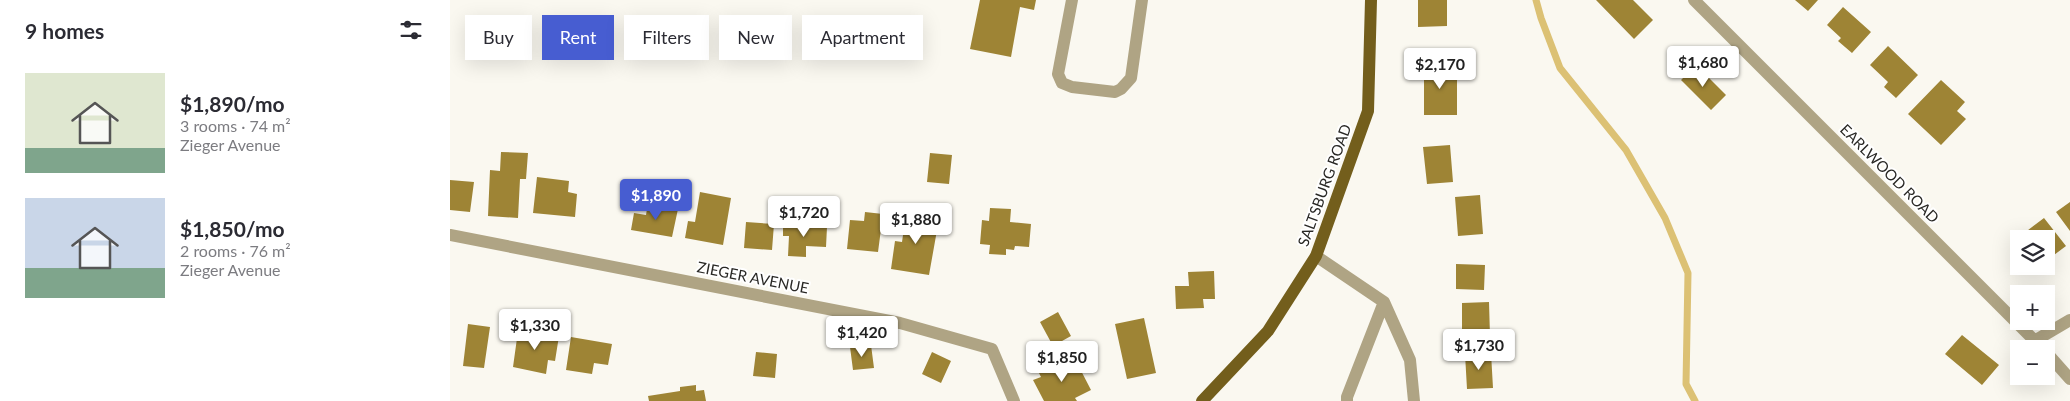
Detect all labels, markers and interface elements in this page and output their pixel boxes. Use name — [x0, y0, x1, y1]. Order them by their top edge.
chip: Buy — [465, 15, 532, 60]
chip: Rent — [542, 15, 614, 60]
chip: Filters — [624, 15, 709, 60]
chip: New — [719, 15, 792, 60]
chip: Apartment — [802, 15, 923, 60]
icon: filters — [397, 16, 425, 44]
text: 9 homes — [25, 18, 104, 43]
pin: $1,680 — [1662, 46, 1744, 88]
pin: $2,170 — [1399, 48, 1481, 90]
text: $1,680 — [1678, 52, 1728, 71]
text: $2,170 — [1415, 54, 1465, 73]
text: $1,890/mo — [180, 91, 285, 116]
icon: home — [65, 93, 125, 153]
text: 3 rooms · 74 m² — [180, 116, 291, 135]
street label: EARLWOOD ROAD — [1837, 120, 1943, 226]
street label: SALTSBURG ROAD — [1294, 121, 1354, 249]
text: Zieger Avenue — [180, 135, 281, 154]
pin: $1,890 — [615, 178, 697, 221]
text: $1,890 — [631, 185, 681, 204]
pin: $1,720 — [763, 196, 845, 238]
text: $1,720 — [779, 202, 829, 221]
pin: $1,880 — [875, 202, 957, 245]
text: $1,880 — [891, 209, 941, 228]
text: $1,850/mo — [180, 216, 285, 241]
icon: home — [65, 218, 125, 278]
map controls — [2010, 230, 2055, 385]
button: layers — [2010, 230, 2055, 275]
text: 2 rooms · 76 m² — [180, 241, 291, 260]
street label: ZIEGER AVENUE — [696, 257, 810, 297]
text: Zieger Avenue — [180, 260, 281, 279]
button: + — [2010, 285, 2055, 330]
pin: $1,330 — [494, 308, 576, 351]
text: $1,330 — [510, 315, 560, 334]
pin: $1,420 — [821, 316, 903, 358]
text: $1,420 — [837, 322, 887, 341]
pin: $1,730 — [1438, 328, 1520, 371]
text: $1,730 — [1454, 335, 1504, 354]
pin: $1,850 — [1021, 340, 1103, 383]
button: − — [2010, 340, 2055, 385]
text: $1,850 — [1037, 347, 1087, 366]

